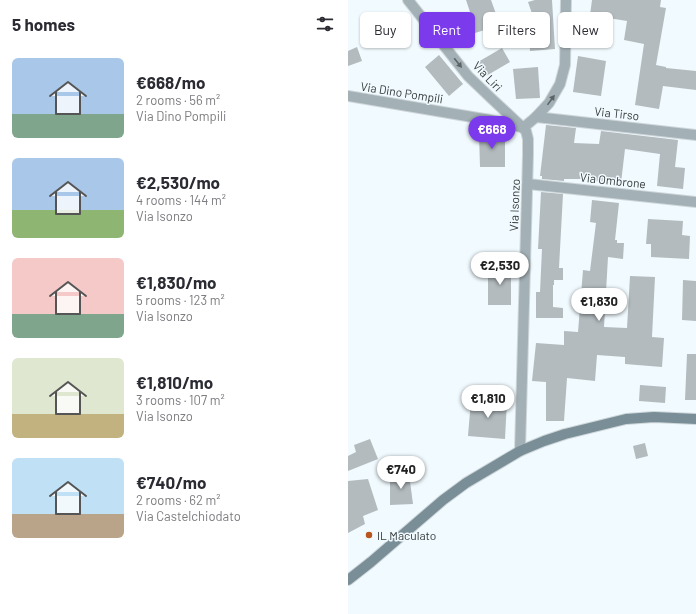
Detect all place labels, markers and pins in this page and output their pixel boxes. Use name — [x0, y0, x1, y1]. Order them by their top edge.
pin: €668 — [468, 116, 516, 150]
pin: €2,530 — [467, 252, 533, 286]
pin: €1,830 — [566, 288, 632, 322]
pin: €1,810 — [455, 385, 521, 419]
pin: €740 — [377, 456, 425, 490]
place label: IL Maculato — [377, 528, 436, 542]
marker: IL Maculato — [364, 530, 374, 540]

